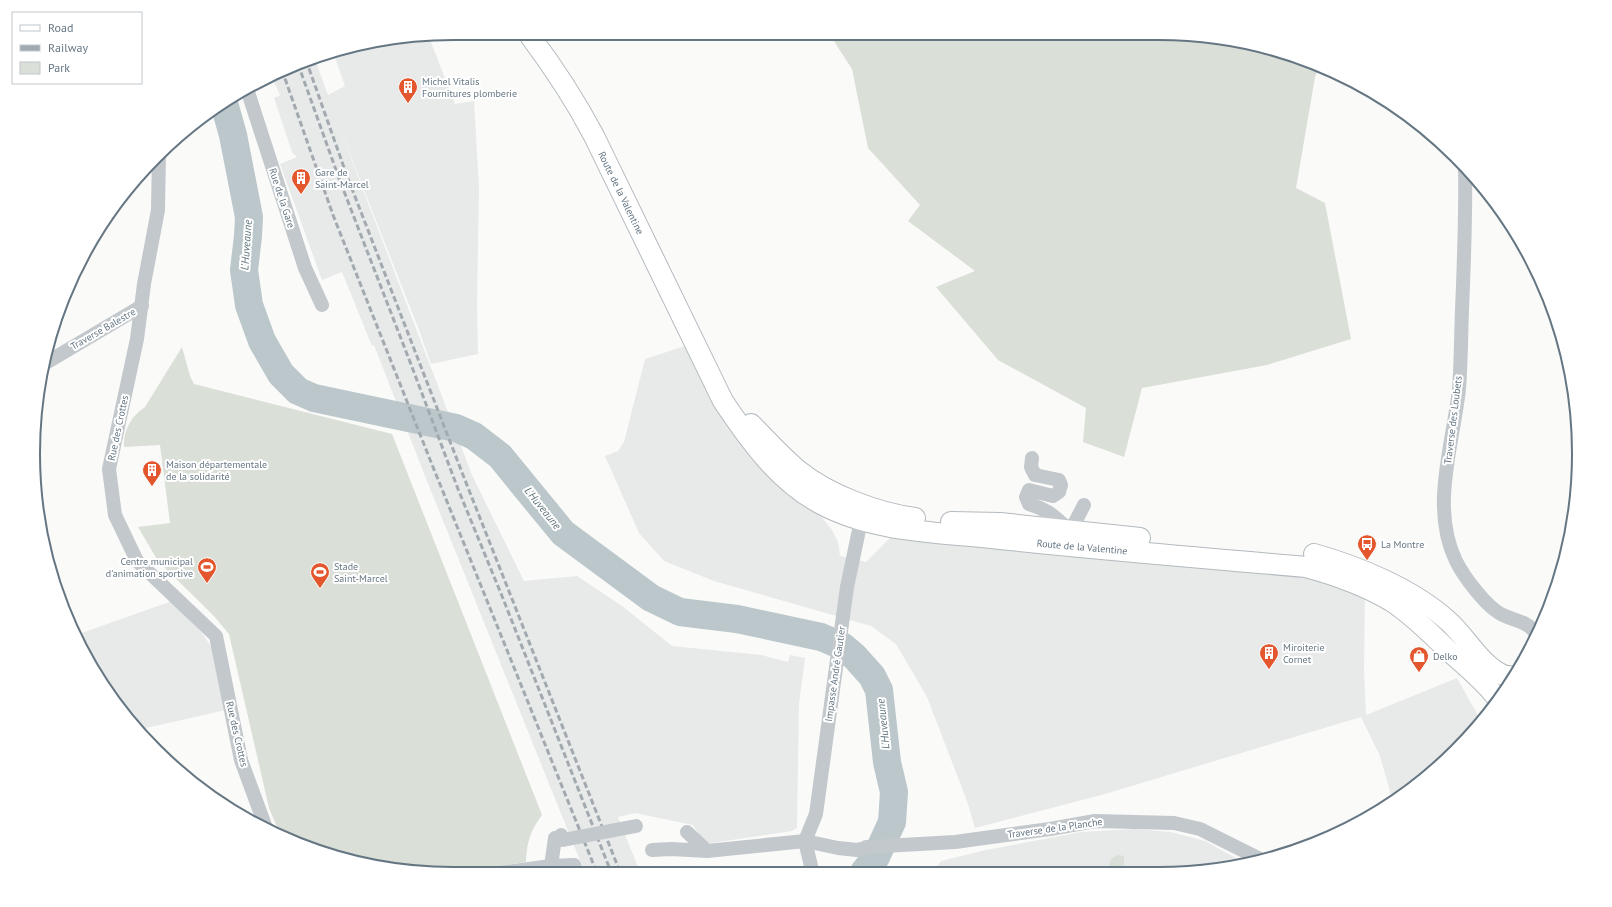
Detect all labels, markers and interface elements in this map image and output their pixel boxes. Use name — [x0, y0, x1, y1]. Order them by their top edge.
legend — [12, 12, 142, 84]
text: Road — [48, 20, 73, 35]
text: Railway — [48, 40, 88, 55]
text: Park — [48, 60, 70, 75]
place label: Michel Vitalis Fournitures plomberie — [422, 75, 517, 100]
building icon: Michel Vitalis Fournitures plomberie — [397, 76, 419, 104]
street label: Route de la Valentine — [595, 149, 647, 237]
street label: Rue de la Gare — [266, 166, 298, 230]
place label: Gare de Saint-Marcel — [315, 166, 369, 191]
building icon: Gare de Saint-Marcel — [290, 167, 312, 195]
water label: L'Huveaune — [237, 219, 255, 271]
street label: Traverse Balestre — [68, 305, 138, 353]
street label: Traverse des Loubets — [1441, 375, 1465, 465]
street label: Rue des Crottes — [105, 394, 131, 462]
place label: Maison départementale de la solidarité — [166, 458, 267, 483]
building icon: Maison départementale de la solidarité — [141, 459, 163, 487]
water label: L'Huveaune — [522, 484, 564, 532]
bus stop icon: La Montre — [1356, 533, 1378, 561]
street label: Route de la Valentine — [1036, 537, 1128, 557]
place label: La Montre — [1381, 538, 1424, 551]
place label: Centre municipal d'animation sportive — [106, 555, 193, 580]
sports icon: Centre municipal d'animation sportive — [196, 556, 218, 584]
place label: Stade Saint-Marcel — [334, 560, 388, 585]
sports icon: Stade Saint-Marcel — [309, 561, 331, 589]
street label: Impasse André Gautier — [822, 625, 848, 722]
place label: Miroiterie Cornet — [1283, 641, 1325, 666]
building icon: Miroiterie Cornet — [1258, 642, 1280, 670]
shop icon: Delko — [1408, 645, 1430, 673]
place label: Delko — [1433, 650, 1458, 663]
water label: L'Huveaune — [873, 698, 893, 750]
street label: Rue des Crottes — [223, 700, 251, 768]
street label: Traverse de la Planche — [1007, 815, 1103, 841]

